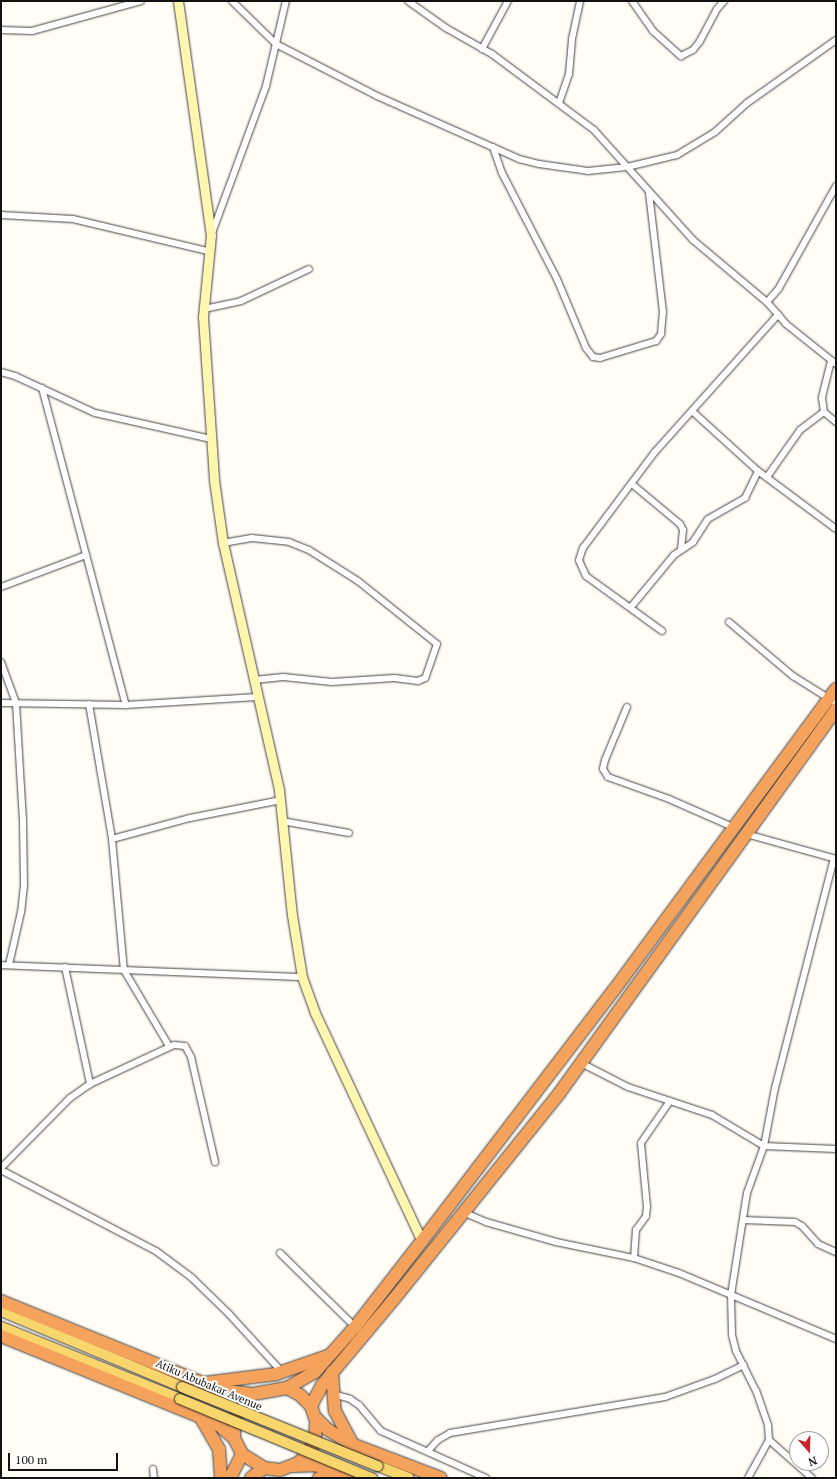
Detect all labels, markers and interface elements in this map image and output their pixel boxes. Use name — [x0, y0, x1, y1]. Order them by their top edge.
street label: Atiku Abubakar Avenue — [154, 1357, 264, 1413]
north arrow — [789, 1431, 829, 1471]
scale bar — [10, 1445, 120, 1471]
text: 100 m — [15, 1452, 47, 1467]
text: N — [806, 1453, 819, 1469]

